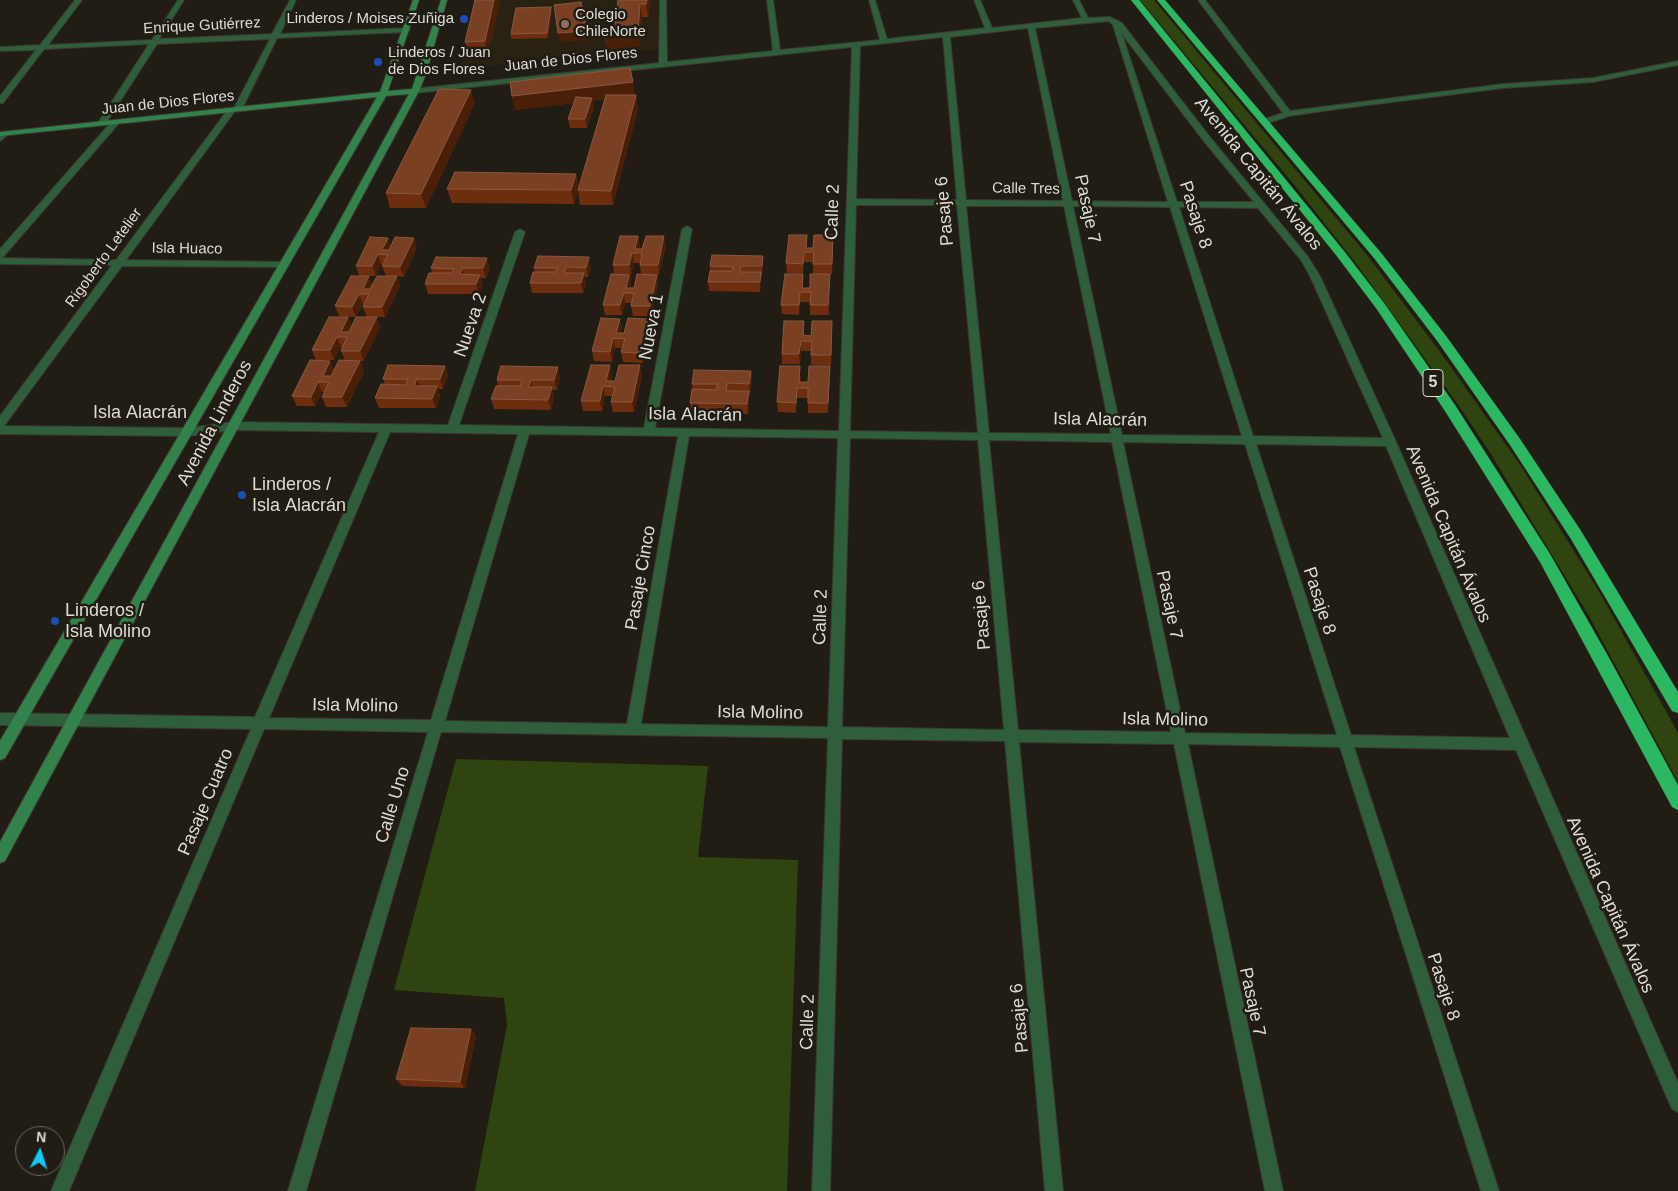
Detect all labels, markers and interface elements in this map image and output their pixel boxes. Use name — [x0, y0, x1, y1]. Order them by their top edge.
place label: Colegio ChileNorte — [575, 6, 646, 41]
place label: Linderos / Moises Zuñiga — [286, 10, 454, 28]
marker: Linderos / Moises Zuñiga — [458, 13, 470, 25]
street label: Enrique Gutiérrez — [143, 14, 261, 38]
marker: Colegio ChileNorte — [559, 18, 571, 30]
place label: Linderos / Juan de Dios Flores — [388, 44, 491, 79]
street label: Juan de Dios Flores — [504, 44, 638, 76]
marker: Linderos / Juan de Dios Flores — [372, 56, 384, 68]
street label: Juan de Dios Flores — [101, 87, 235, 119]
street label: Avenida Capitán Ávalos — [1190, 93, 1326, 255]
street label: Pasaje 7 — [1069, 172, 1105, 246]
street label: Pasaje 6 — [931, 175, 959, 247]
street label: Pasaje 8 — [1174, 178, 1216, 252]
street label: Calle Tres — [992, 179, 1060, 199]
street label: Calle 2 — [821, 184, 845, 240]
street label: Rigoberto Letelier — [62, 205, 146, 311]
street label: Isla Huaco — [151, 239, 223, 259]
street label: Nueva 2 — [450, 290, 492, 360]
street label: Nueva 1 — [635, 292, 669, 362]
street label: Avenida Linderos — [173, 357, 257, 489]
road number: 5 — [1423, 369, 1443, 396]
street label: Isla Alacrán — [93, 402, 187, 424]
street label: Isla Alacrán — [648, 403, 742, 427]
street label: Isla Alacrán — [1053, 408, 1147, 432]
street label: Avenida Capitán Ávalos — [1401, 442, 1495, 626]
place label: Linderos / Isla Alacrán — [252, 474, 346, 516]
marker: Linderos / Isla Alacrán — [236, 489, 248, 501]
street label: Pasaje Cinco — [621, 524, 661, 632]
street label: Pasaje 8 — [1298, 564, 1340, 638]
street label: Pasaje 7 — [1151, 568, 1187, 642]
street label: Pasaje 6 — [968, 579, 996, 651]
street label: Calle 2 — [809, 589, 833, 645]
place label: Linderos / Isla Molino — [65, 600, 151, 642]
marker: Linderos / Isla Molino — [49, 615, 61, 627]
street label: Isla Molino — [312, 694, 398, 718]
street label: Isla Molino — [717, 701, 803, 725]
street label: Isla Molino — [1122, 708, 1208, 732]
street label: Pasaje Cuatro — [174, 745, 238, 859]
street label: Calle Uno — [371, 764, 415, 846]
street label: Avenida Capitán Ávalos — [1561, 813, 1659, 997]
street label: Pasaje 8 — [1422, 950, 1464, 1024]
street label: Pasaje 7 — [1234, 965, 1270, 1039]
street label: Pasaje 6 — [1006, 982, 1034, 1054]
street label: Calle 2 — [796, 994, 820, 1050]
north arrow — [15, 1126, 65, 1176]
text: N — [35, 1129, 47, 1145]

